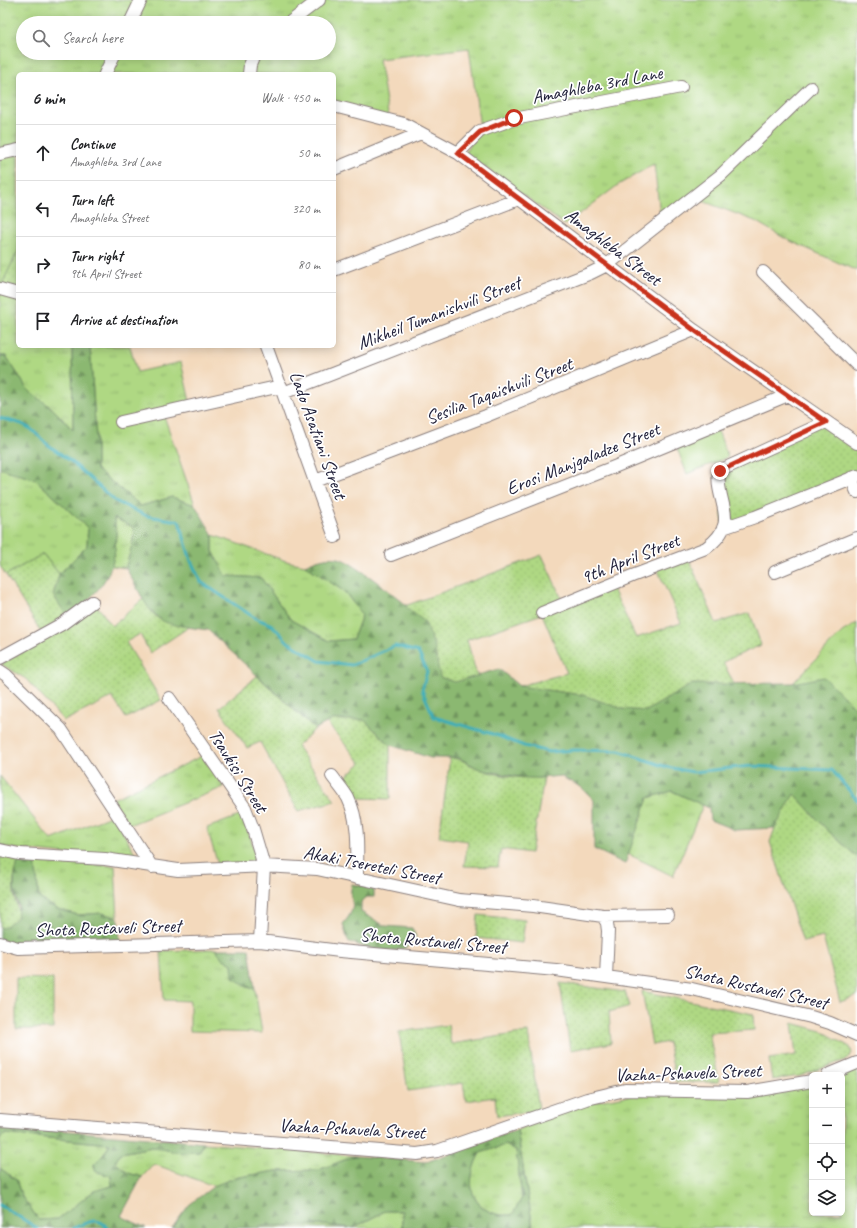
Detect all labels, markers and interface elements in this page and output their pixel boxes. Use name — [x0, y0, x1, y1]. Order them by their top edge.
search box — [16, 16, 336, 60]
icon: search — [30, 27, 52, 49]
text: Search here — [62, 29, 123, 48]
street label: Amaghleba 3rd Lane — [530, 60, 666, 109]
text: 6 min — [32, 88, 65, 109]
text: Walk · 450 m — [261, 90, 320, 106]
route start — [505, 109, 523, 127]
text: Continue — [70, 135, 115, 154]
icon: ahead — [32, 142, 54, 164]
text: 50 m — [298, 145, 320, 161]
text: Amaghleba 3rd Lane — [70, 154, 161, 170]
text: Turn left — [70, 191, 113, 210]
icon: left — [32, 198, 54, 220]
text: 320 m — [292, 201, 320, 217]
street label: Amaghleba Street — [560, 203, 667, 292]
text: Amaghleba Street — [70, 210, 149, 226]
text: Turn right — [70, 247, 123, 266]
icon: right — [32, 254, 54, 276]
text: 80 m — [298, 257, 320, 273]
text: 9th April Street — [70, 266, 141, 282]
street label: Mikheil Tumanishvili Street — [354, 270, 526, 355]
icon: arrive — [32, 310, 54, 332]
text: Arrive at destination — [70, 311, 177, 330]
street label: Sesilia Taqaishvili Street — [422, 351, 577, 430]
street label: Lado Asatiani Street — [284, 368, 353, 504]
street label: Erosi Manjgaladze Street — [503, 417, 665, 501]
route end — [711, 462, 729, 480]
street label: 9th April Street — [577, 528, 684, 590]
street label: Tsavkisi Street — [203, 725, 274, 819]
street label: Akaki Tsereteli Street — [302, 840, 445, 891]
street label: Shota Rustaveli Street — [34, 913, 184, 943]
street label: Shota Rustaveli Street — [359, 923, 510, 960]
street label: Shota Rustaveli Street — [682, 959, 833, 1016]
street label: Vazha-Pshavela Street — [615, 1058, 763, 1088]
map controls — [809, 1072, 845, 1216]
button: + — [809, 1072, 845, 1108]
button: − — [809, 1108, 845, 1144]
street label: Vazha-Pshavela Street — [278, 1113, 427, 1145]
button: locate — [809, 1144, 845, 1180]
button: layers — [809, 1180, 845, 1216]

